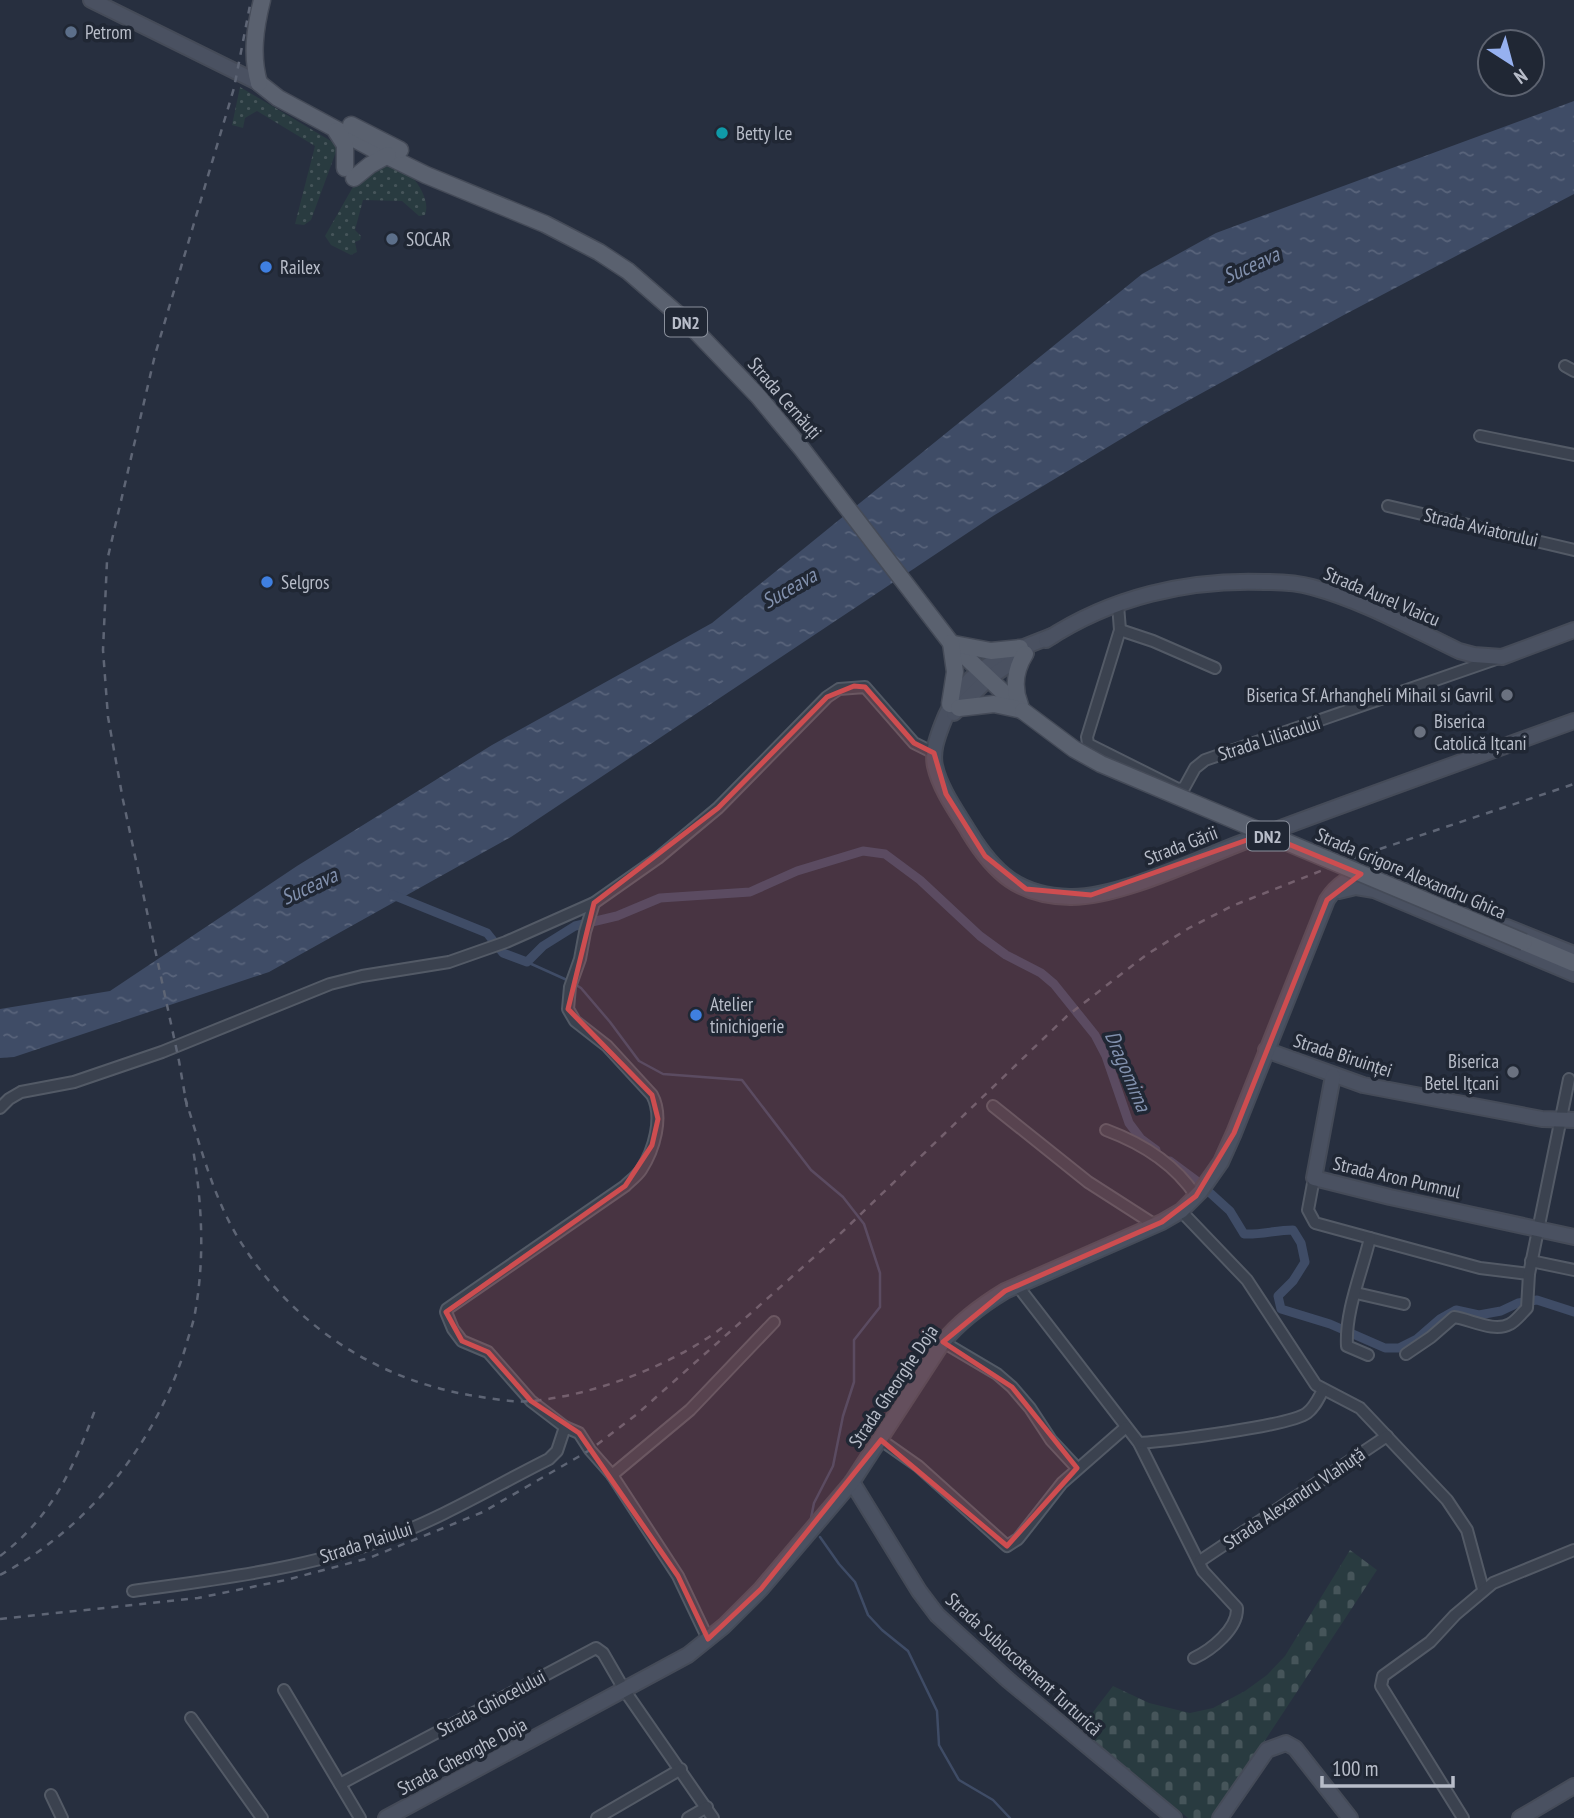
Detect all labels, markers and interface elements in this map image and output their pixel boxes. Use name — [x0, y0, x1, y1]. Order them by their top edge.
place label: Petrom — [85, 20, 132, 44]
marker: Petrom — [63, 24, 79, 40]
north arrow — [1476, 28, 1546, 98]
text: N — [1510, 64, 1532, 89]
place label: Betty Ice — [736, 121, 793, 145]
marker: Betty Ice — [714, 125, 730, 141]
place label: SOCAR — [406, 227, 451, 251]
marker: SOCAR — [384, 231, 400, 247]
water label: Suceava — [1219, 240, 1285, 289]
place label: Railex — [280, 255, 321, 279]
marker: Railex — [258, 259, 274, 275]
road number: DN2 — [665, 308, 707, 336]
street label: Strada Cernăuți — [743, 352, 827, 444]
street label: Strada Aviatorului — [1422, 502, 1540, 552]
water label: Suceava — [757, 561, 823, 614]
street label: Strada Aurel Vlaicu — [1320, 561, 1444, 631]
place label: Selgros — [281, 570, 329, 594]
marker: Selgros — [259, 574, 275, 590]
place label: Biserica Sf. Arhangheli Mihail si Gavril — [1246, 683, 1494, 707]
marker: Biserica Sf. Arhangheli Mihail si Gavril — [1499, 687, 1515, 703]
place label: Biserica Catolică Ițcani — [1434, 709, 1527, 755]
street label: Strada Liliacului — [1215, 710, 1323, 766]
marker: Biserica Catolică Ițcani — [1412, 724, 1428, 740]
street label: Strada Gării — [1141, 820, 1221, 870]
road number: DN2 — [1247, 822, 1289, 850]
street label: Strada Grigore Alexandru Ghica — [1312, 822, 1510, 924]
water label: Suceava — [277, 861, 343, 911]
place label: Atelier tinichigerie — [710, 992, 784, 1038]
marker: Atelier tinichigerie — [688, 1007, 704, 1023]
water label: Dragomirna — [1099, 1027, 1158, 1117]
street label: Strada Biruinței — [1291, 1028, 1395, 1082]
place label: Biserica Betel Iţcani — [1425, 1049, 1499, 1095]
marker: Biserica Betel Iţcani — [1505, 1064, 1521, 1080]
street label: Strada Aron Pumnul — [1331, 1151, 1464, 1203]
street label: Strada Gheorghe Doja — [843, 1320, 943, 1452]
street label: Strada Alexandru Vlahuță — [1219, 1442, 1369, 1554]
street label: Strada Plaiului — [317, 1516, 415, 1568]
street label: Strada Sublocotenent Turturică — [941, 1587, 1107, 1741]
street label: Strada Ghiocelului — [432, 1664, 550, 1742]
street label: Strada Gheorghe Doja — [393, 1712, 531, 1800]
scale bar — [1322, 1744, 1453, 1788]
text: 100 m — [1332, 1755, 1378, 1782]

